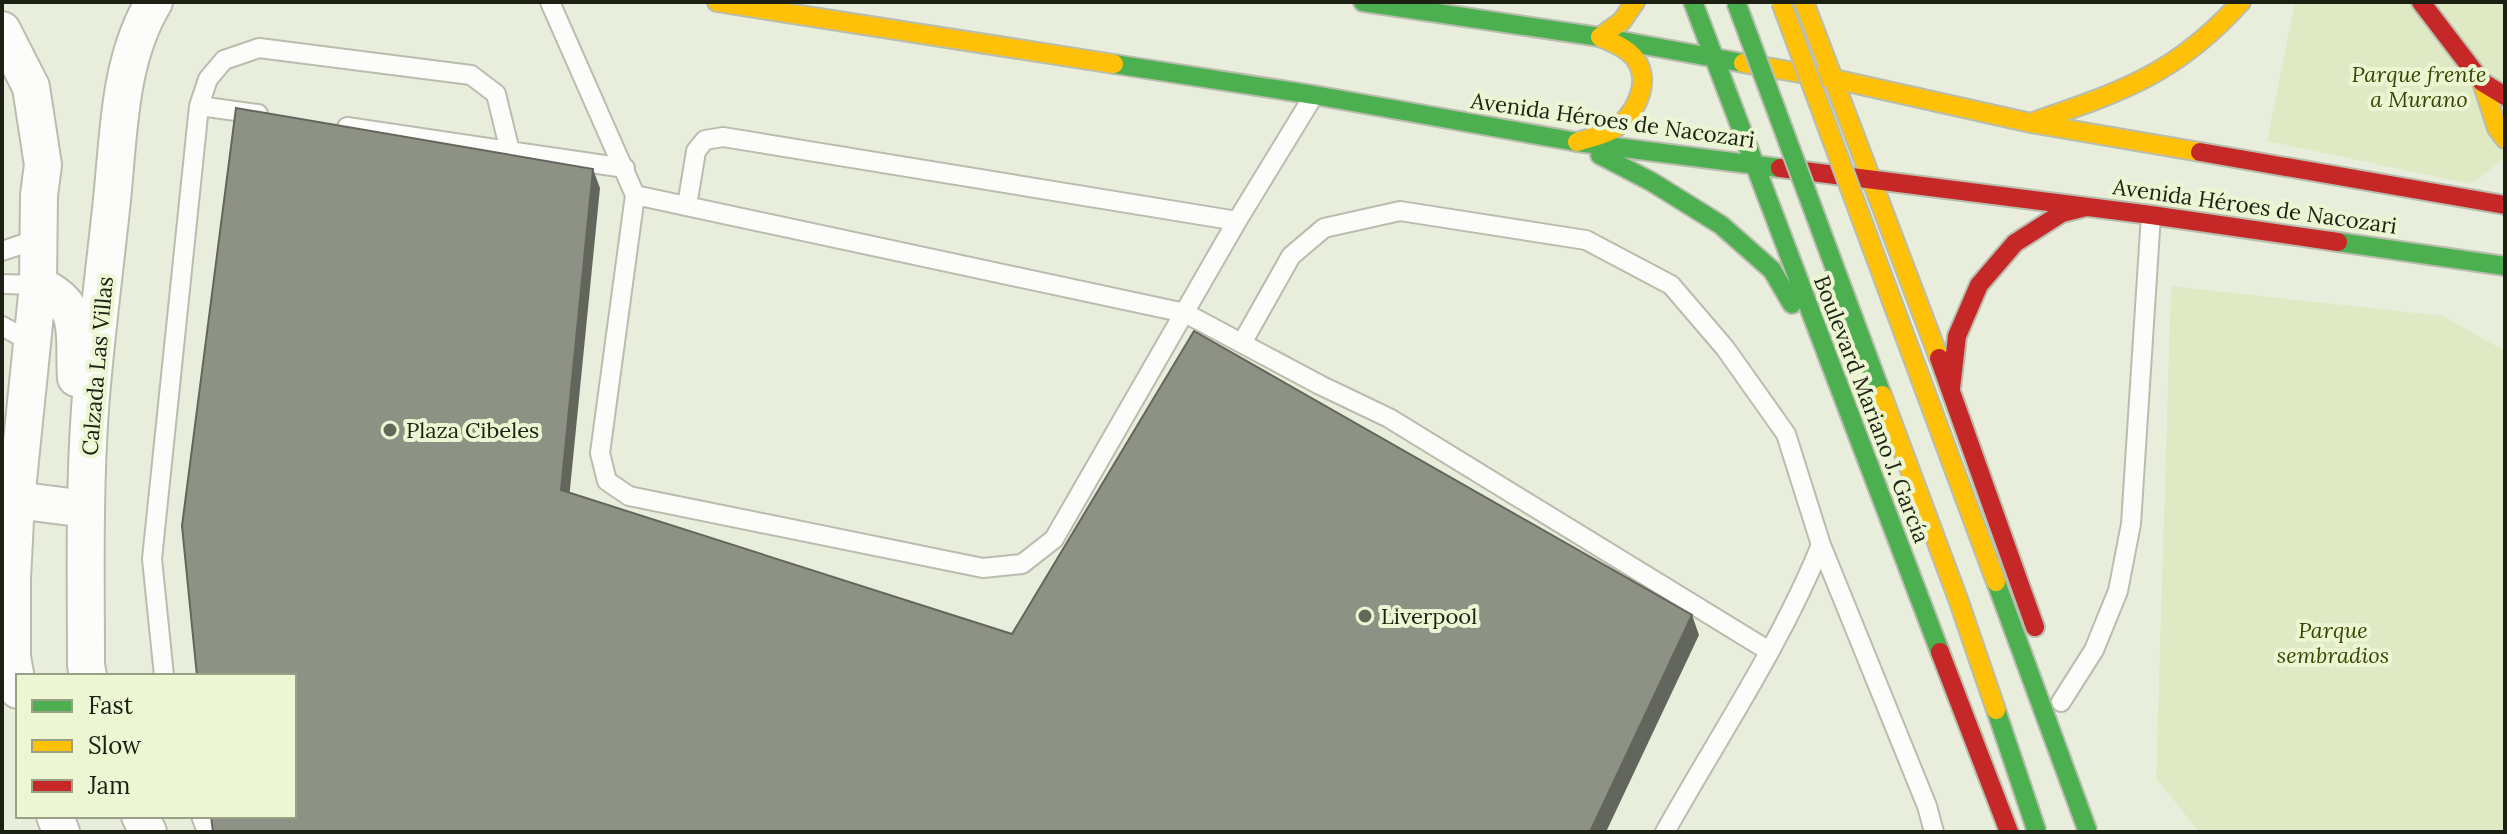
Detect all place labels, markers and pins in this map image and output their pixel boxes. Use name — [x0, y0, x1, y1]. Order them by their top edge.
place label: Plaza Cibeles — [406, 416, 539, 444]
marker: Plaza Cibeles — [381, 421, 399, 439]
place label: Liverpool — [1381, 602, 1477, 630]
marker: Liverpool — [1356, 607, 1374, 625]

